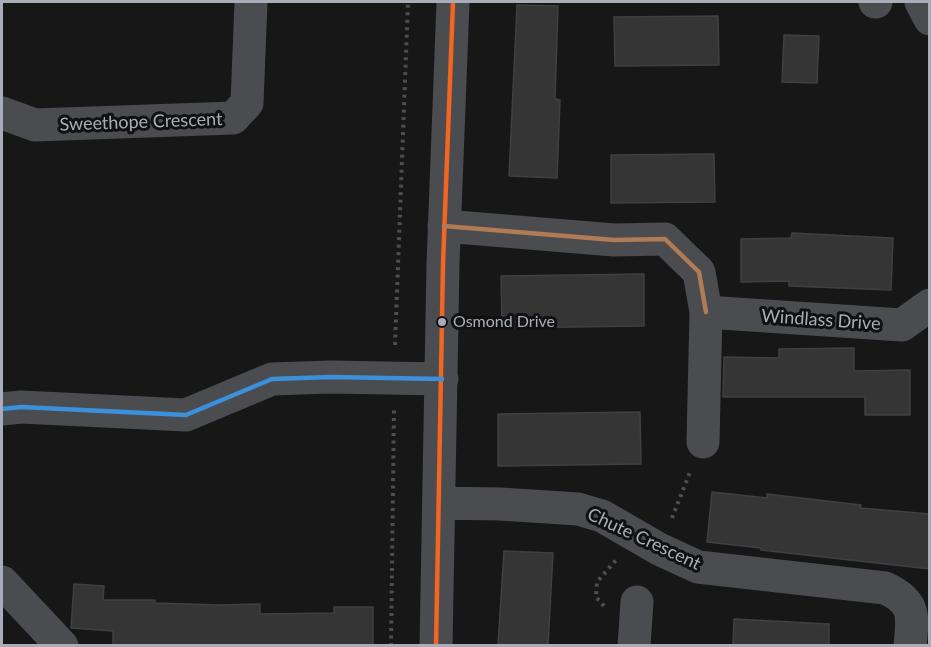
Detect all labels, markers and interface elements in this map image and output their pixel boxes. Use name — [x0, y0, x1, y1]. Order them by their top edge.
street label: Sweethope Crescent — [59, 108, 223, 136]
street label: Windlass Drive — [761, 305, 881, 335]
place label: Osmond Drive — [453, 312, 555, 332]
marker: Osmond Drive — [436, 316, 448, 328]
street label: Chute Crescent — [584, 503, 704, 575]

